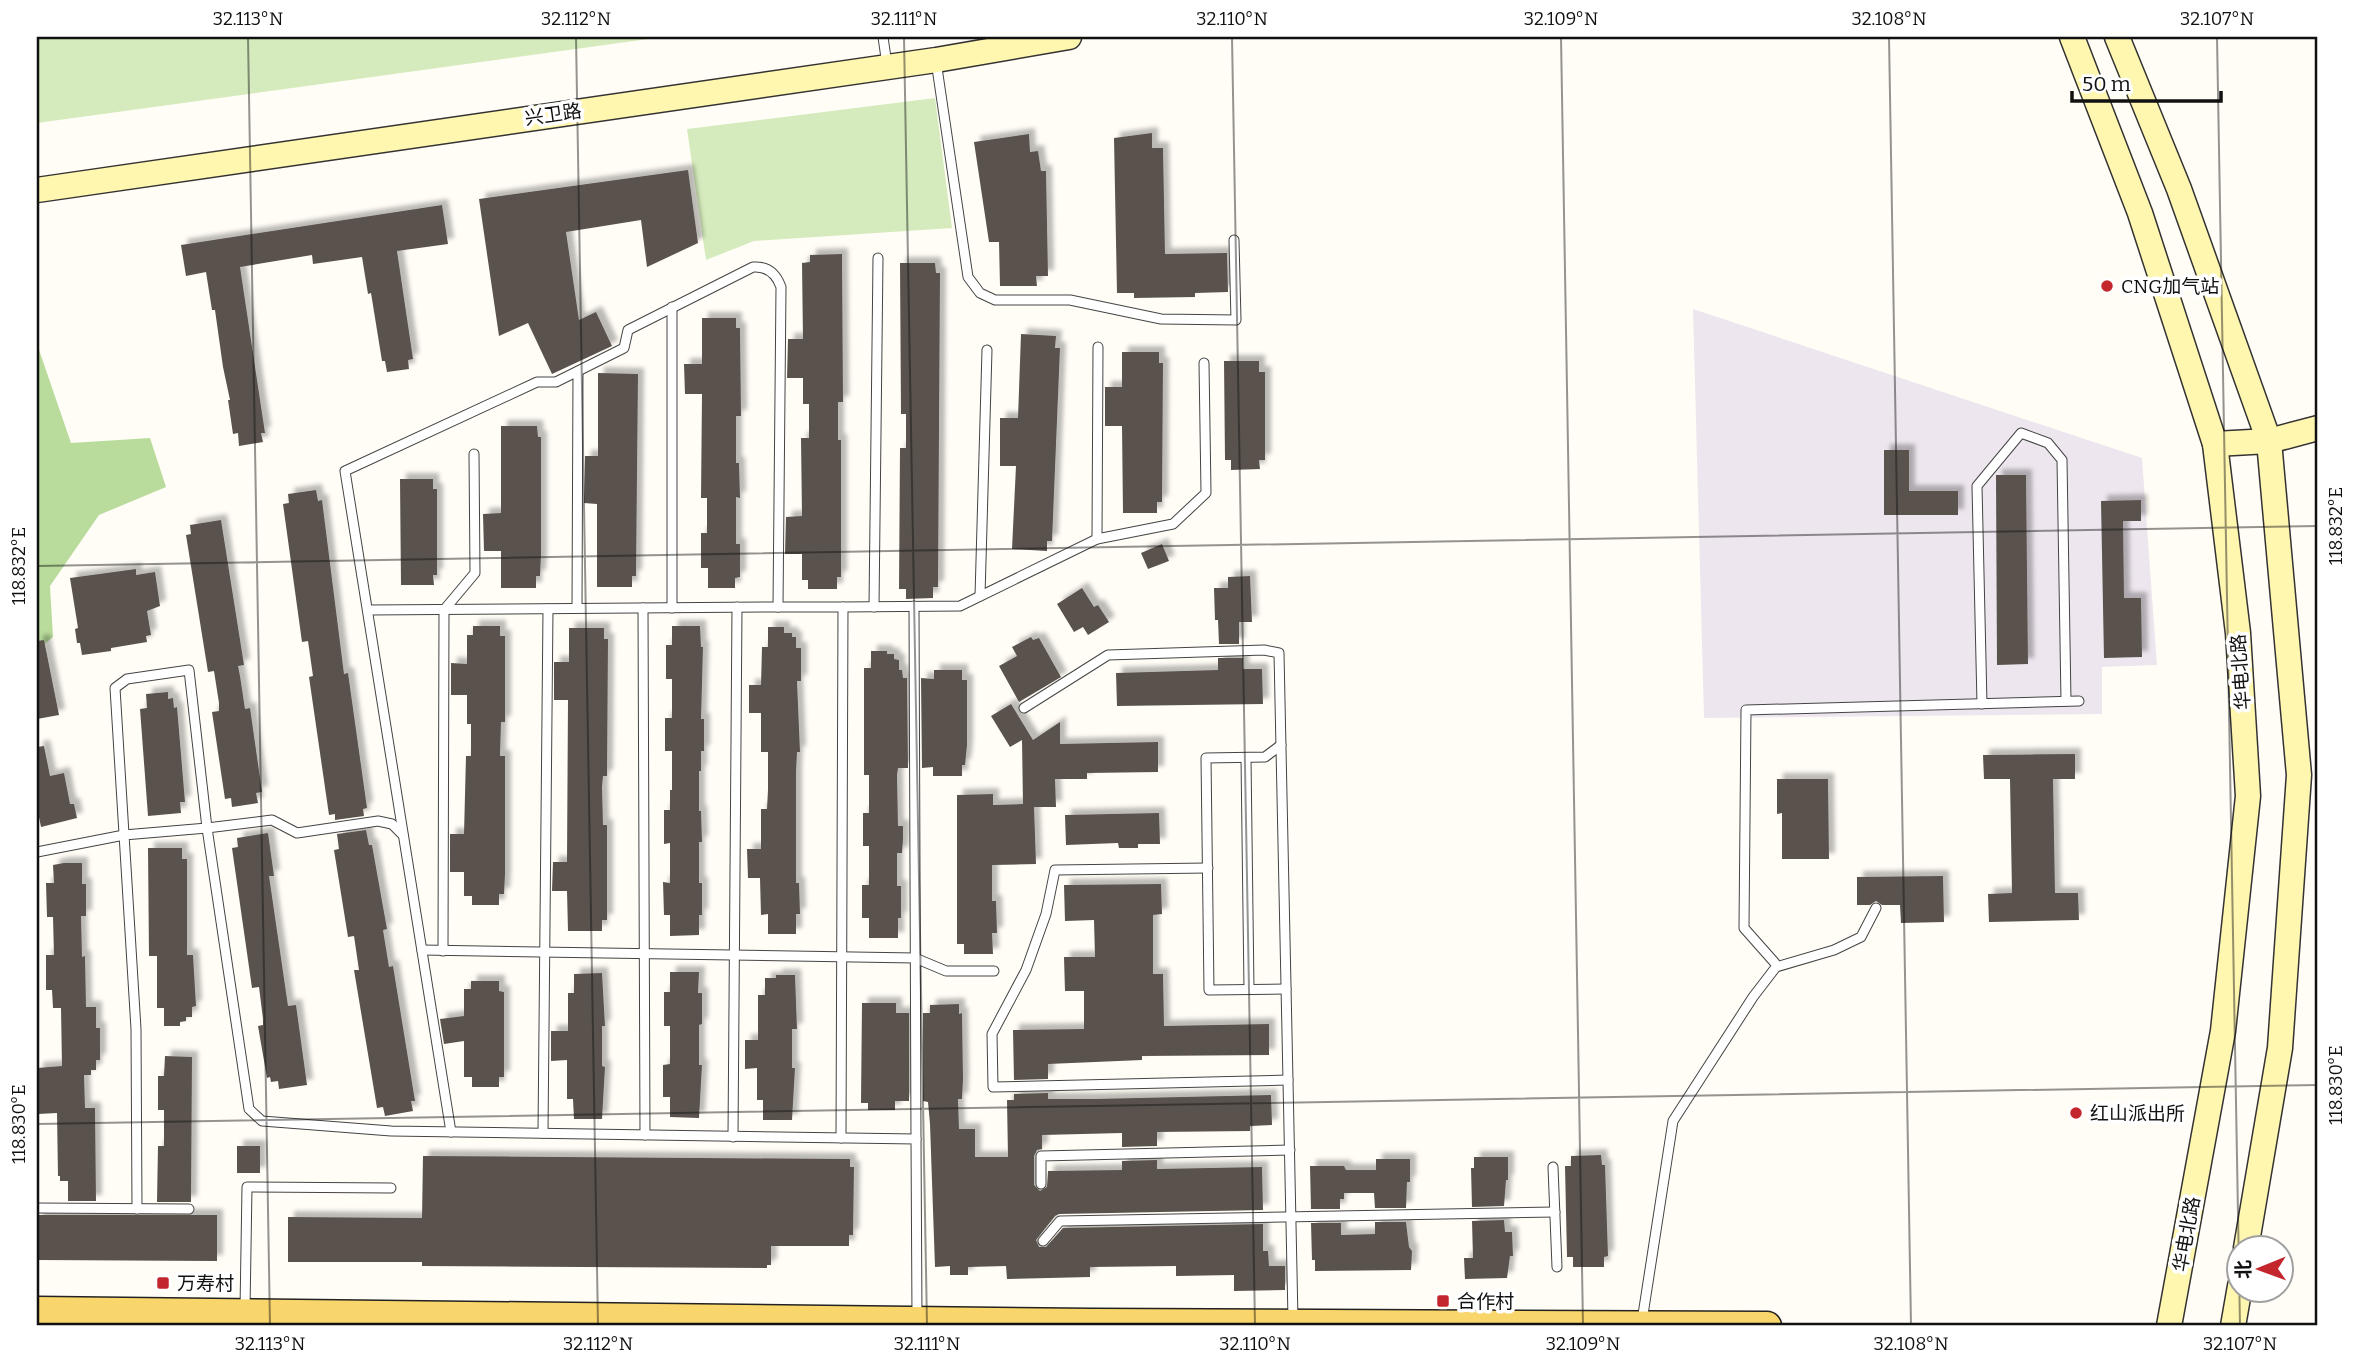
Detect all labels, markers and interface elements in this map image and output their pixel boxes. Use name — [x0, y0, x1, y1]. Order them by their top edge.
text: 32.113°N — [213, 8, 283, 30]
text: 32.112°N — [541, 8, 611, 30]
text: 32.111°N — [871, 8, 937, 30]
text: 32.110°N — [1196, 8, 1268, 30]
text: 32.109°N — [1524, 8, 1598, 30]
text: 32.108°N — [1851, 8, 1927, 30]
text: 32.107°N — [2180, 8, 2254, 30]
scale bar — [2072, 60, 2220, 104]
text: 50 m — [2082, 71, 2131, 97]
street label: 兴卫路 — [523, 99, 583, 130]
place label: CNG加气站 — [2121, 275, 2219, 298]
marker: CNG加气站 — [2099, 278, 2115, 294]
text: 118.832°E — [2325, 487, 2347, 565]
text: 118.832°E — [8, 527, 30, 605]
street label: 华电北路 — [2226, 633, 2255, 711]
text: 118.830°E — [2325, 1045, 2347, 1125]
text: 118.830°E — [8, 1084, 30, 1164]
place label: 红山派出所 — [2090, 1102, 2185, 1125]
marker: 红山派出所 — [2068, 1105, 2084, 1121]
street label: 华电北路 — [2169, 1195, 2204, 1274]
north arrow — [2226, 1234, 2296, 1304]
text: 北 — [2232, 1260, 2255, 1279]
place label: 万寿村 — [177, 1272, 234, 1295]
marker: 万寿村 — [155, 1275, 171, 1291]
place label: 合作村 — [1457, 1290, 1514, 1313]
marker: 合作村 — [1435, 1293, 1451, 1309]
text: 32.113°N — [235, 1333, 305, 1355]
text: 32.112°N — [563, 1333, 633, 1355]
text: 32.111°N — [894, 1333, 960, 1355]
text: 32.110°N — [1219, 1333, 1291, 1355]
text: 32.109°N — [1546, 1333, 1620, 1355]
text: 32.108°N — [1873, 1333, 1949, 1355]
text: 32.107°N — [2203, 1333, 2277, 1355]

